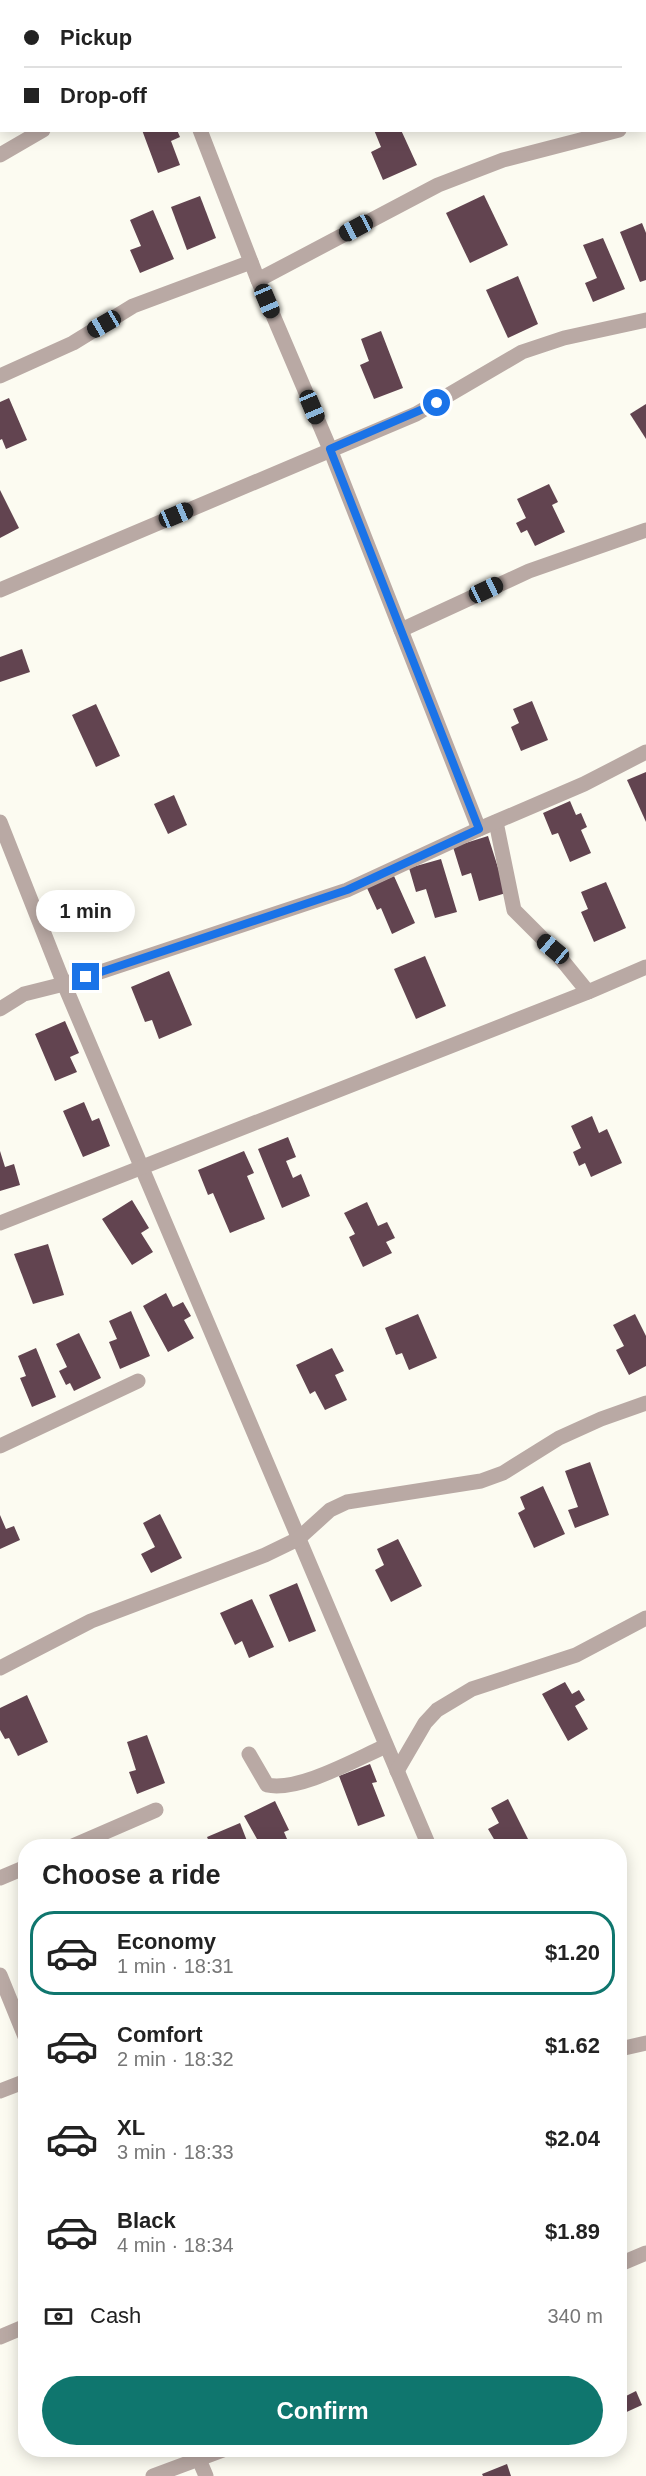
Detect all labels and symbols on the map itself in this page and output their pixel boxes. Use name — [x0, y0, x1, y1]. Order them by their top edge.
car — [336, 212, 376, 244]
car — [252, 281, 282, 321]
car — [84, 307, 124, 341]
car — [297, 387, 327, 427]
route start — [423, 389, 450, 416]
car — [156, 500, 196, 530]
car — [466, 574, 506, 606]
callout: 1 min — [36, 890, 136, 932]
car — [533, 931, 573, 967]
route end — [72, 963, 99, 990]

